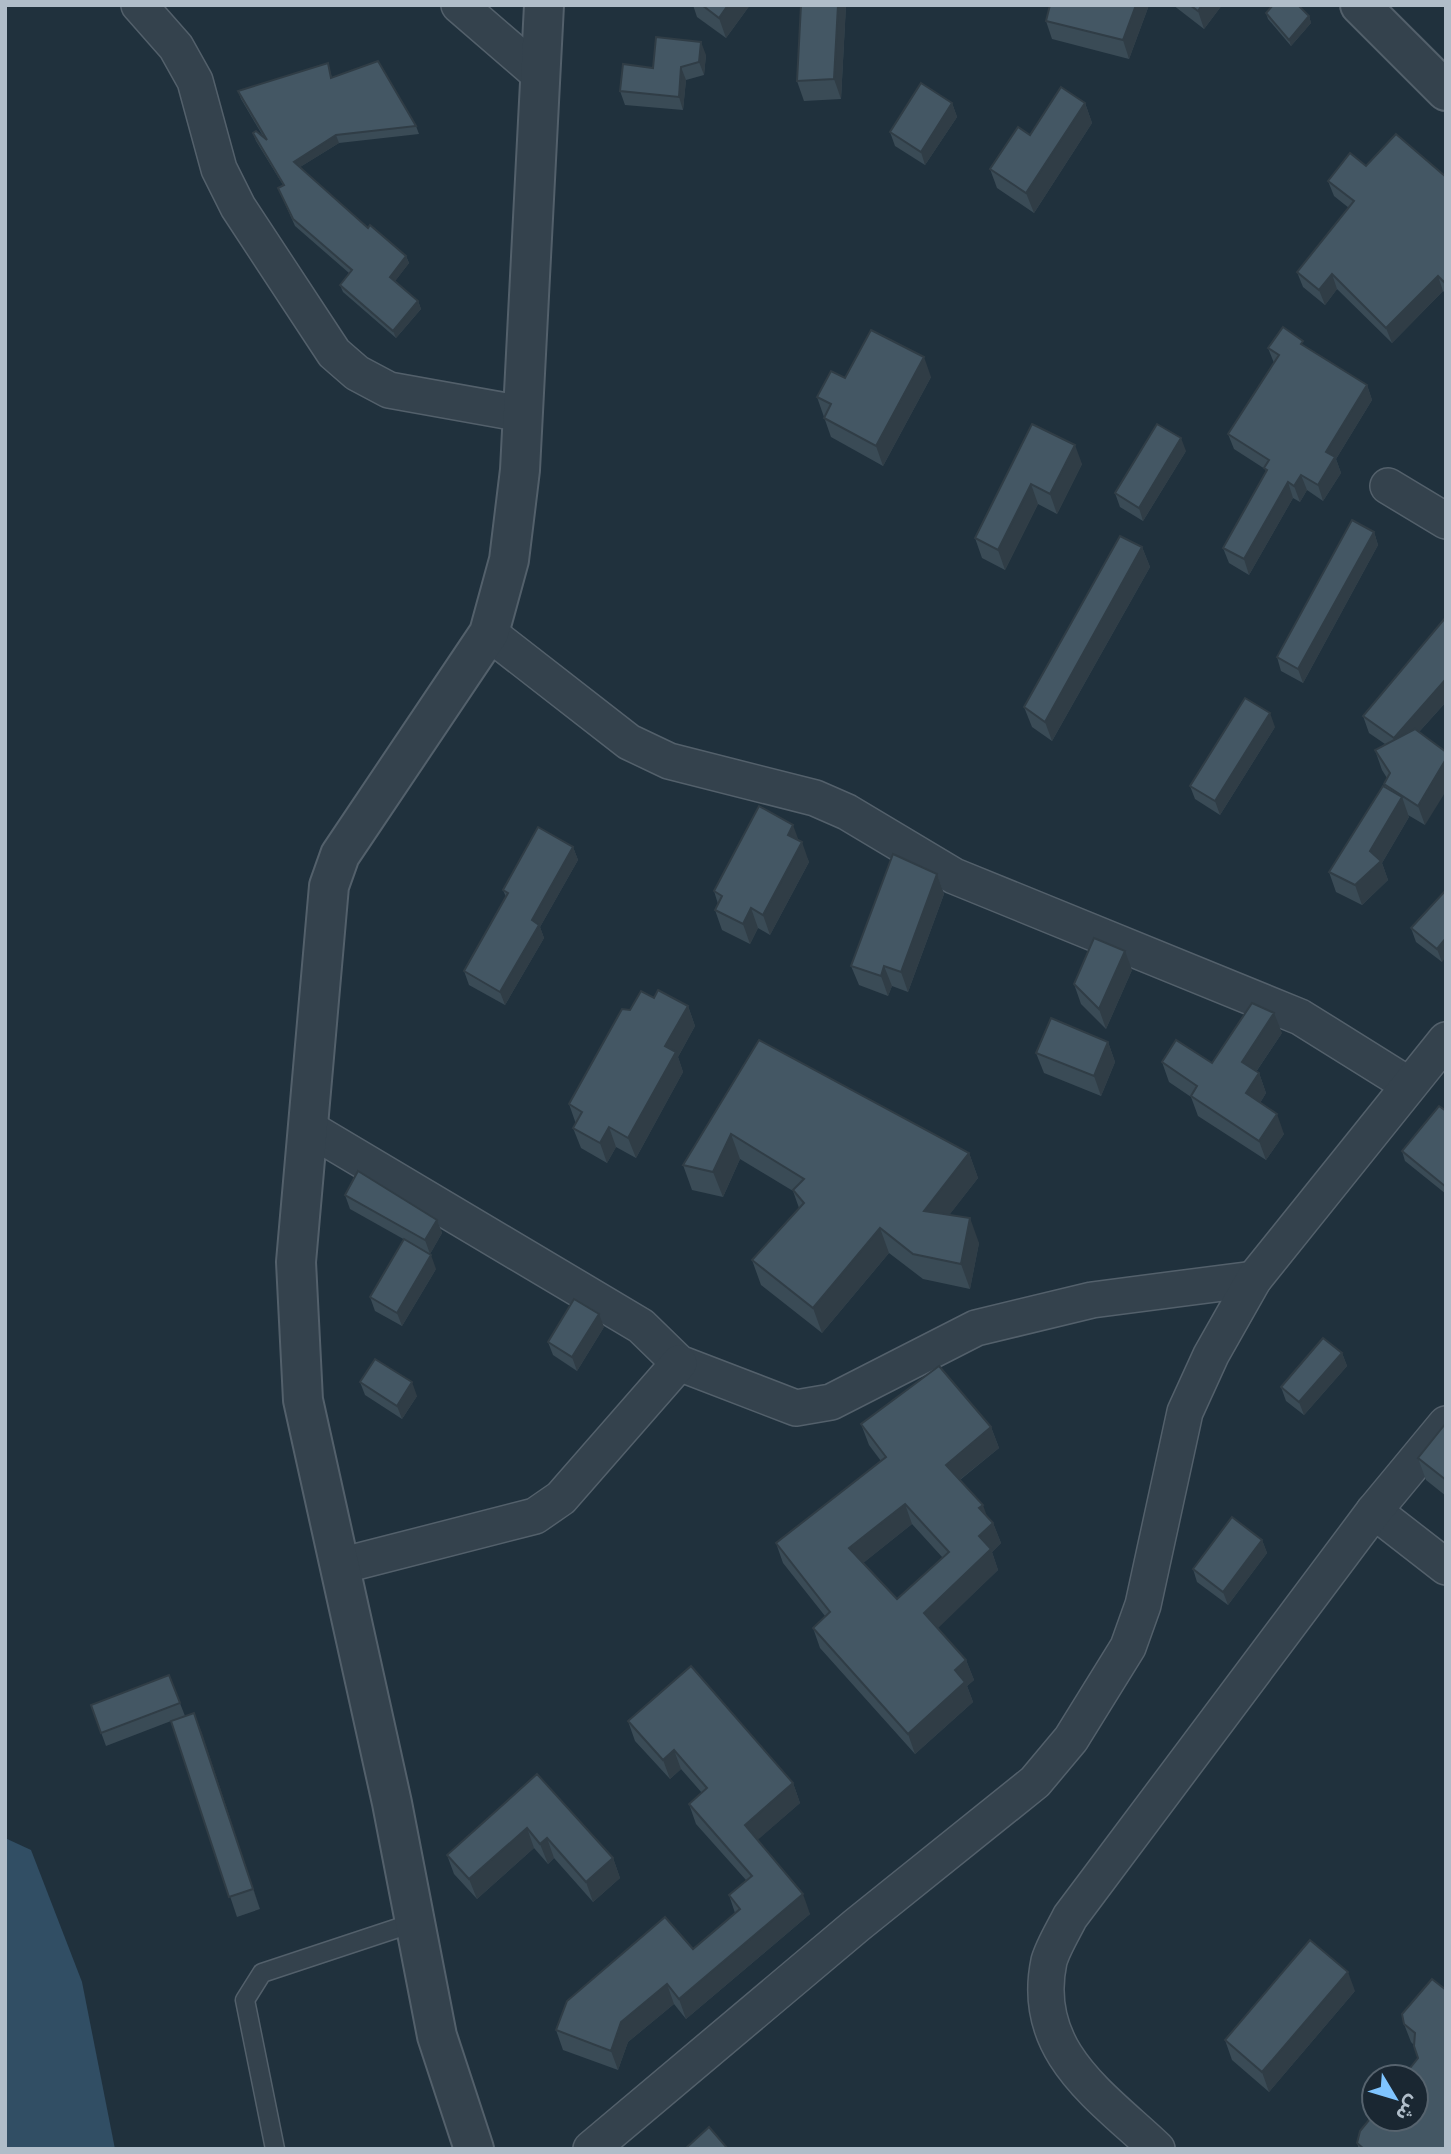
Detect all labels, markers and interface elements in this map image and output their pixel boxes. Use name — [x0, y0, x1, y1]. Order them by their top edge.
north arrow — [1360, 2063, 1430, 2133]
text: ش — [1389, 2090, 1427, 2127]

